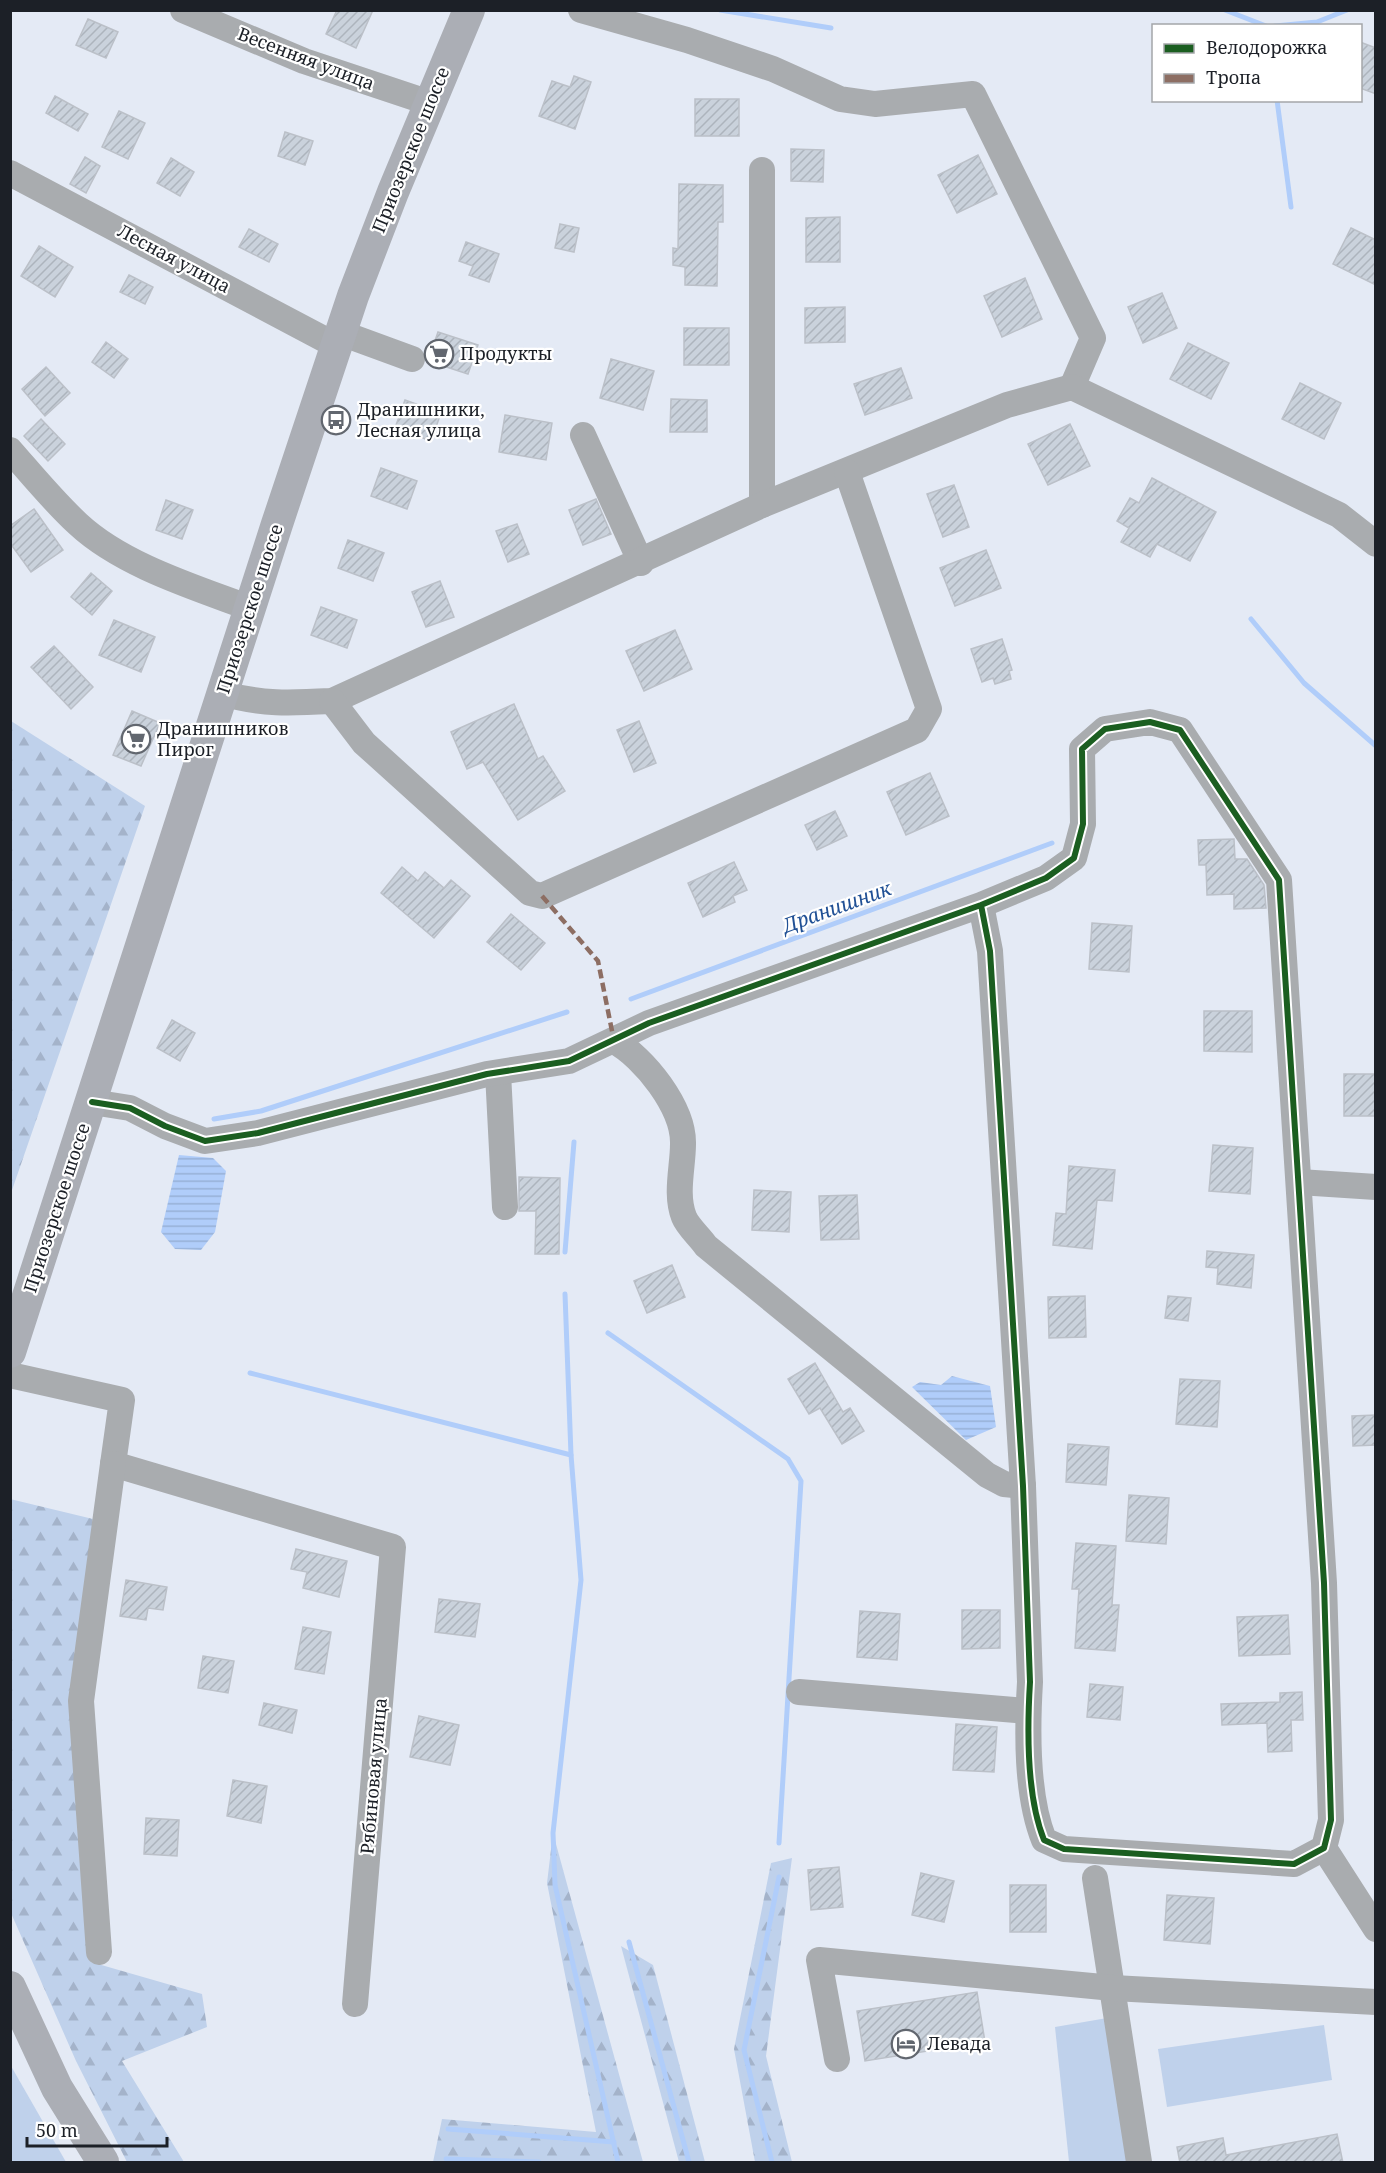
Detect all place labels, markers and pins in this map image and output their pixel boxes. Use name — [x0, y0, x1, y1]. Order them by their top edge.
supermarket icon: Продукты — [423, 338, 455, 370]
place label: Продукты — [460, 341, 553, 365]
place label: Дранишники, Лесная улица — [357, 397, 485, 442]
bus stop icon: Дранишники, Лесная улица — [320, 404, 352, 436]
place label: Дранишников Пирог — [157, 716, 288, 761]
supermarket icon: Дранишников Пирог — [120, 723, 152, 755]
hotel icon: Левада — [890, 2028, 922, 2060]
place label: Левада — [927, 2031, 991, 2055]

